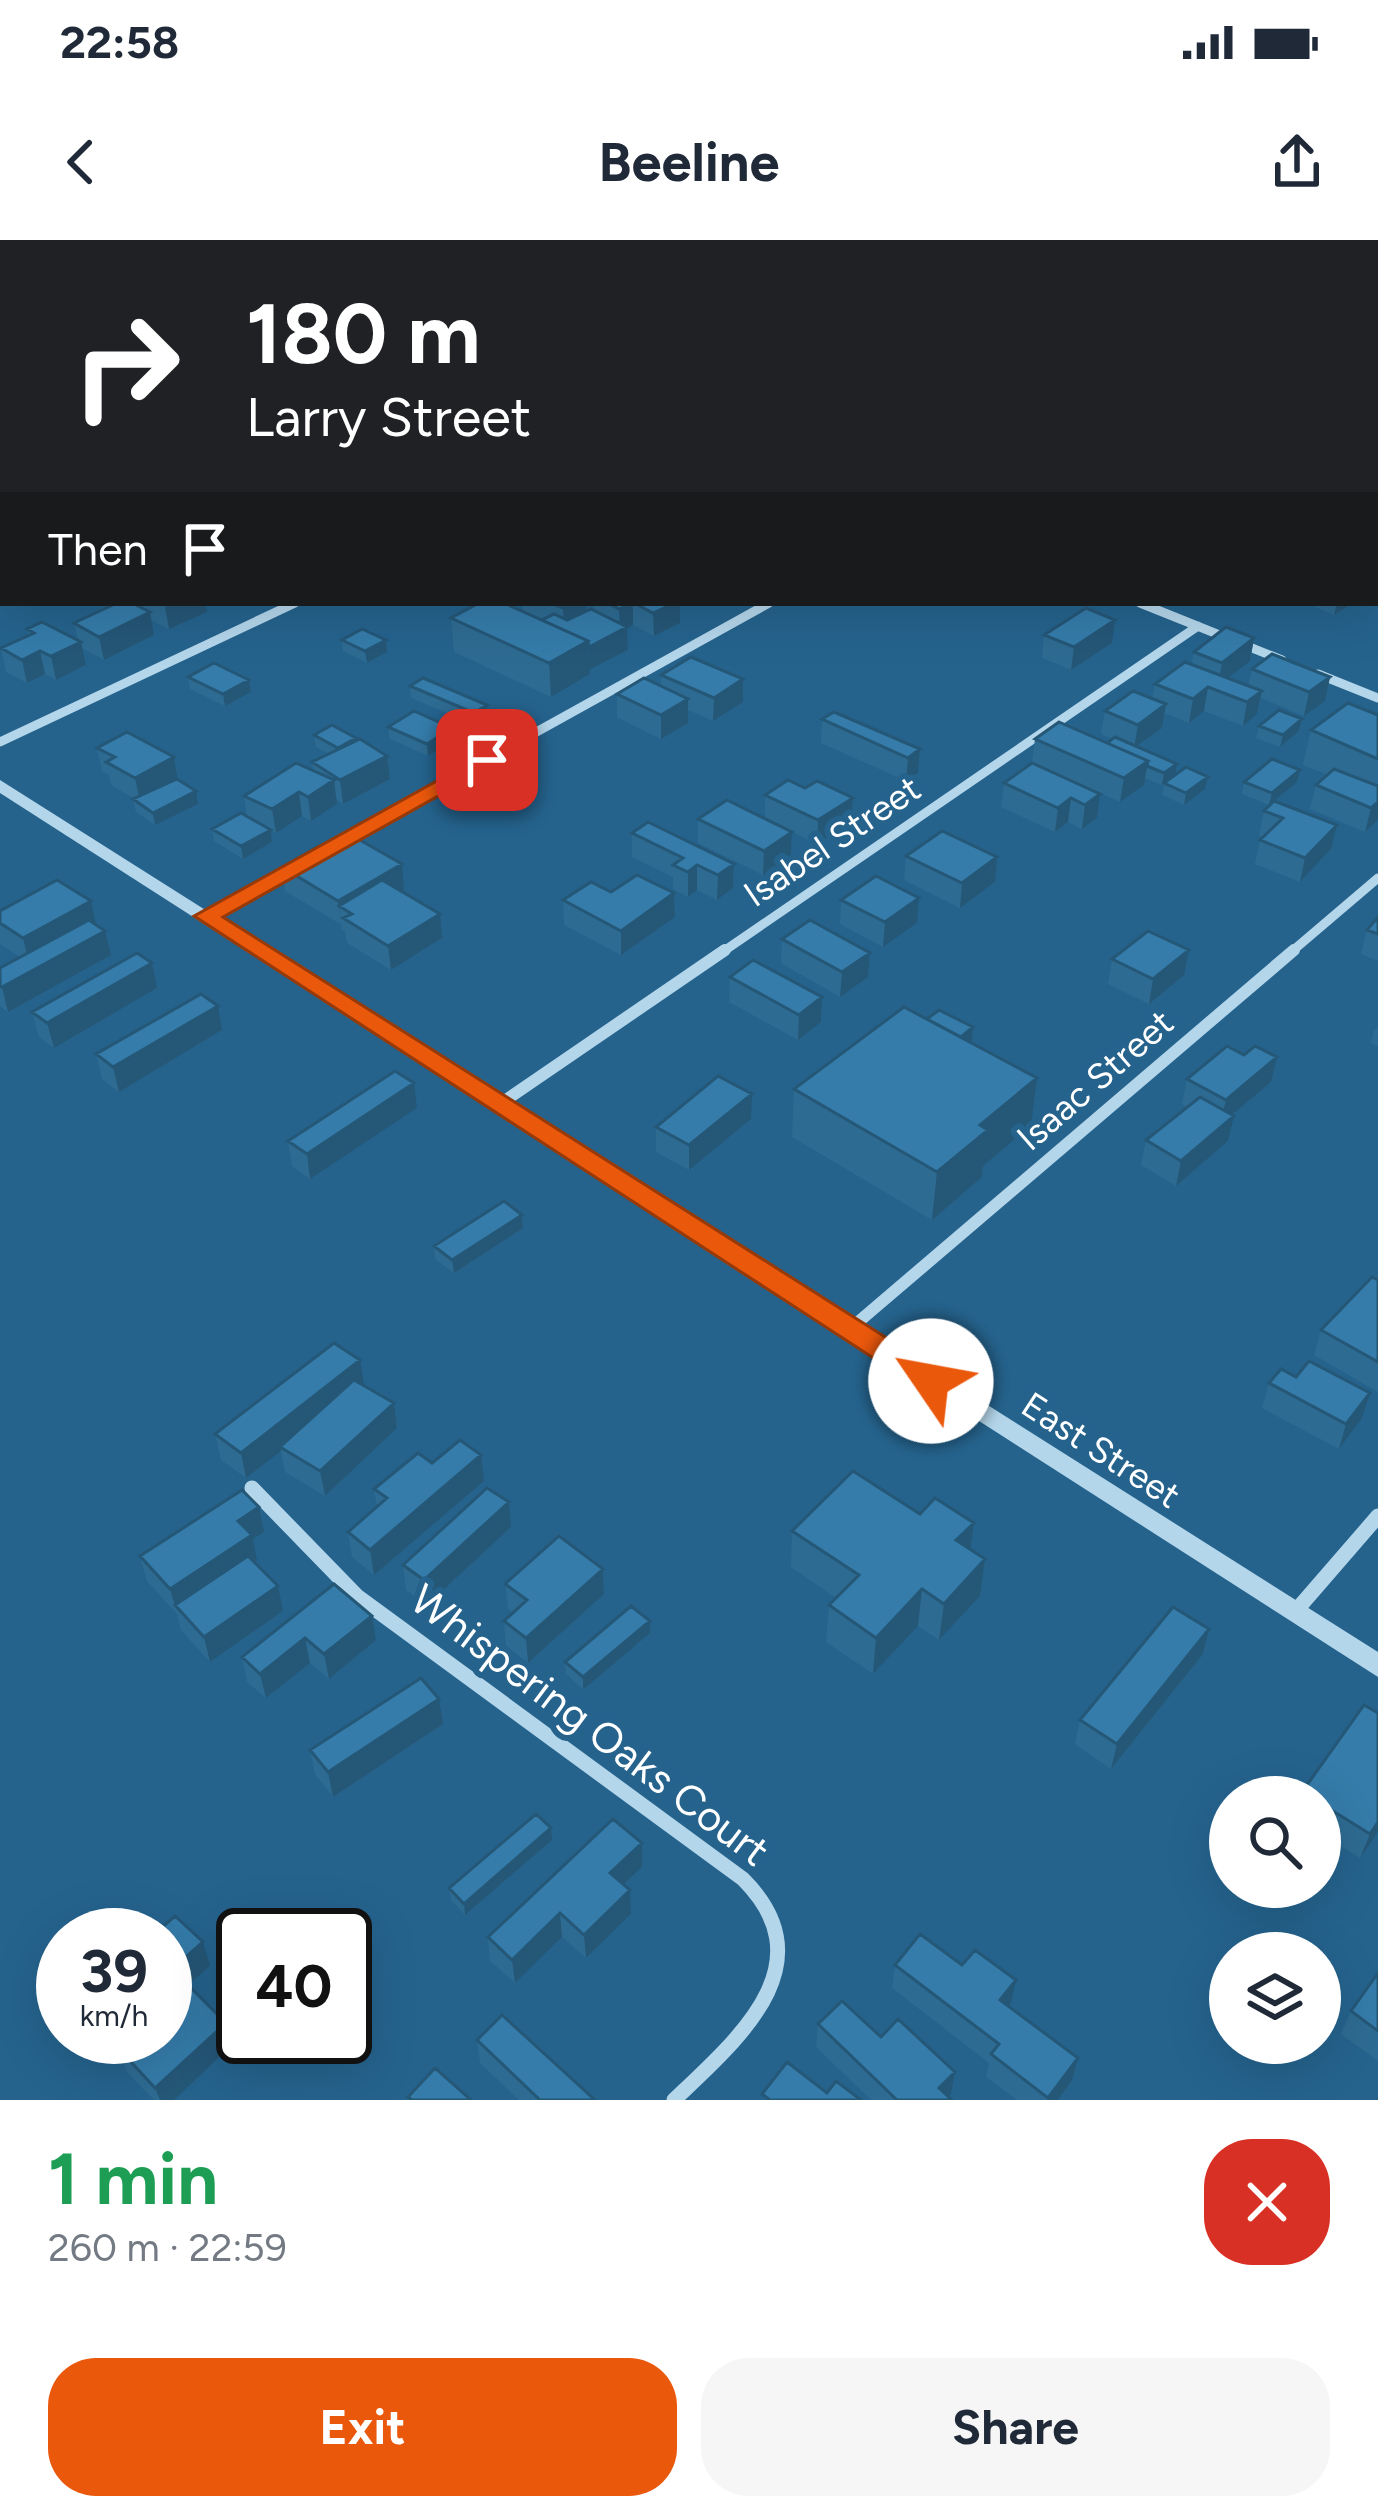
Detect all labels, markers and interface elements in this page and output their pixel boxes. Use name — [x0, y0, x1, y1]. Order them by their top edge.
text: 22:58 — [60, 15, 179, 69]
icon: back — [48, 129, 114, 195]
icon: share — [1264, 129, 1330, 195]
text: Beeline — [599, 130, 779, 195]
text: 180 m — [246, 283, 481, 384]
icon: right — [48, 288, 204, 444]
text: Larry Street — [246, 385, 531, 450]
icon: arrive — [172, 516, 238, 582]
text: Then — [48, 522, 148, 576]
pin — [436, 709, 538, 811]
icon: arrive — [454, 727, 520, 793]
street label: Isabel Street — [736, 766, 928, 916]
street label: Isaac Street — [1008, 1001, 1182, 1159]
position arrow — [868, 1318, 994, 1444]
street label: East Street — [1014, 1383, 1188, 1517]
street label: Whispering Oaks Court — [401, 1574, 779, 1876]
map controls — [1209, 1776, 1341, 2064]
button: search — [1209, 1776, 1341, 1908]
speed limit sign: 40 — [216, 1908, 372, 2064]
button: layers — [1209, 1932, 1341, 2064]
text: 39 — [80, 1935, 148, 2007]
text: km/h — [80, 1997, 148, 2034]
text: 1 min — [48, 2136, 218, 2222]
button: close — [1204, 2139, 1330, 2265]
text: 260 m · 22:59 — [48, 2224, 287, 2271]
button: Exit — [48, 2358, 677, 2496]
button: Share — [701, 2358, 1330, 2496]

